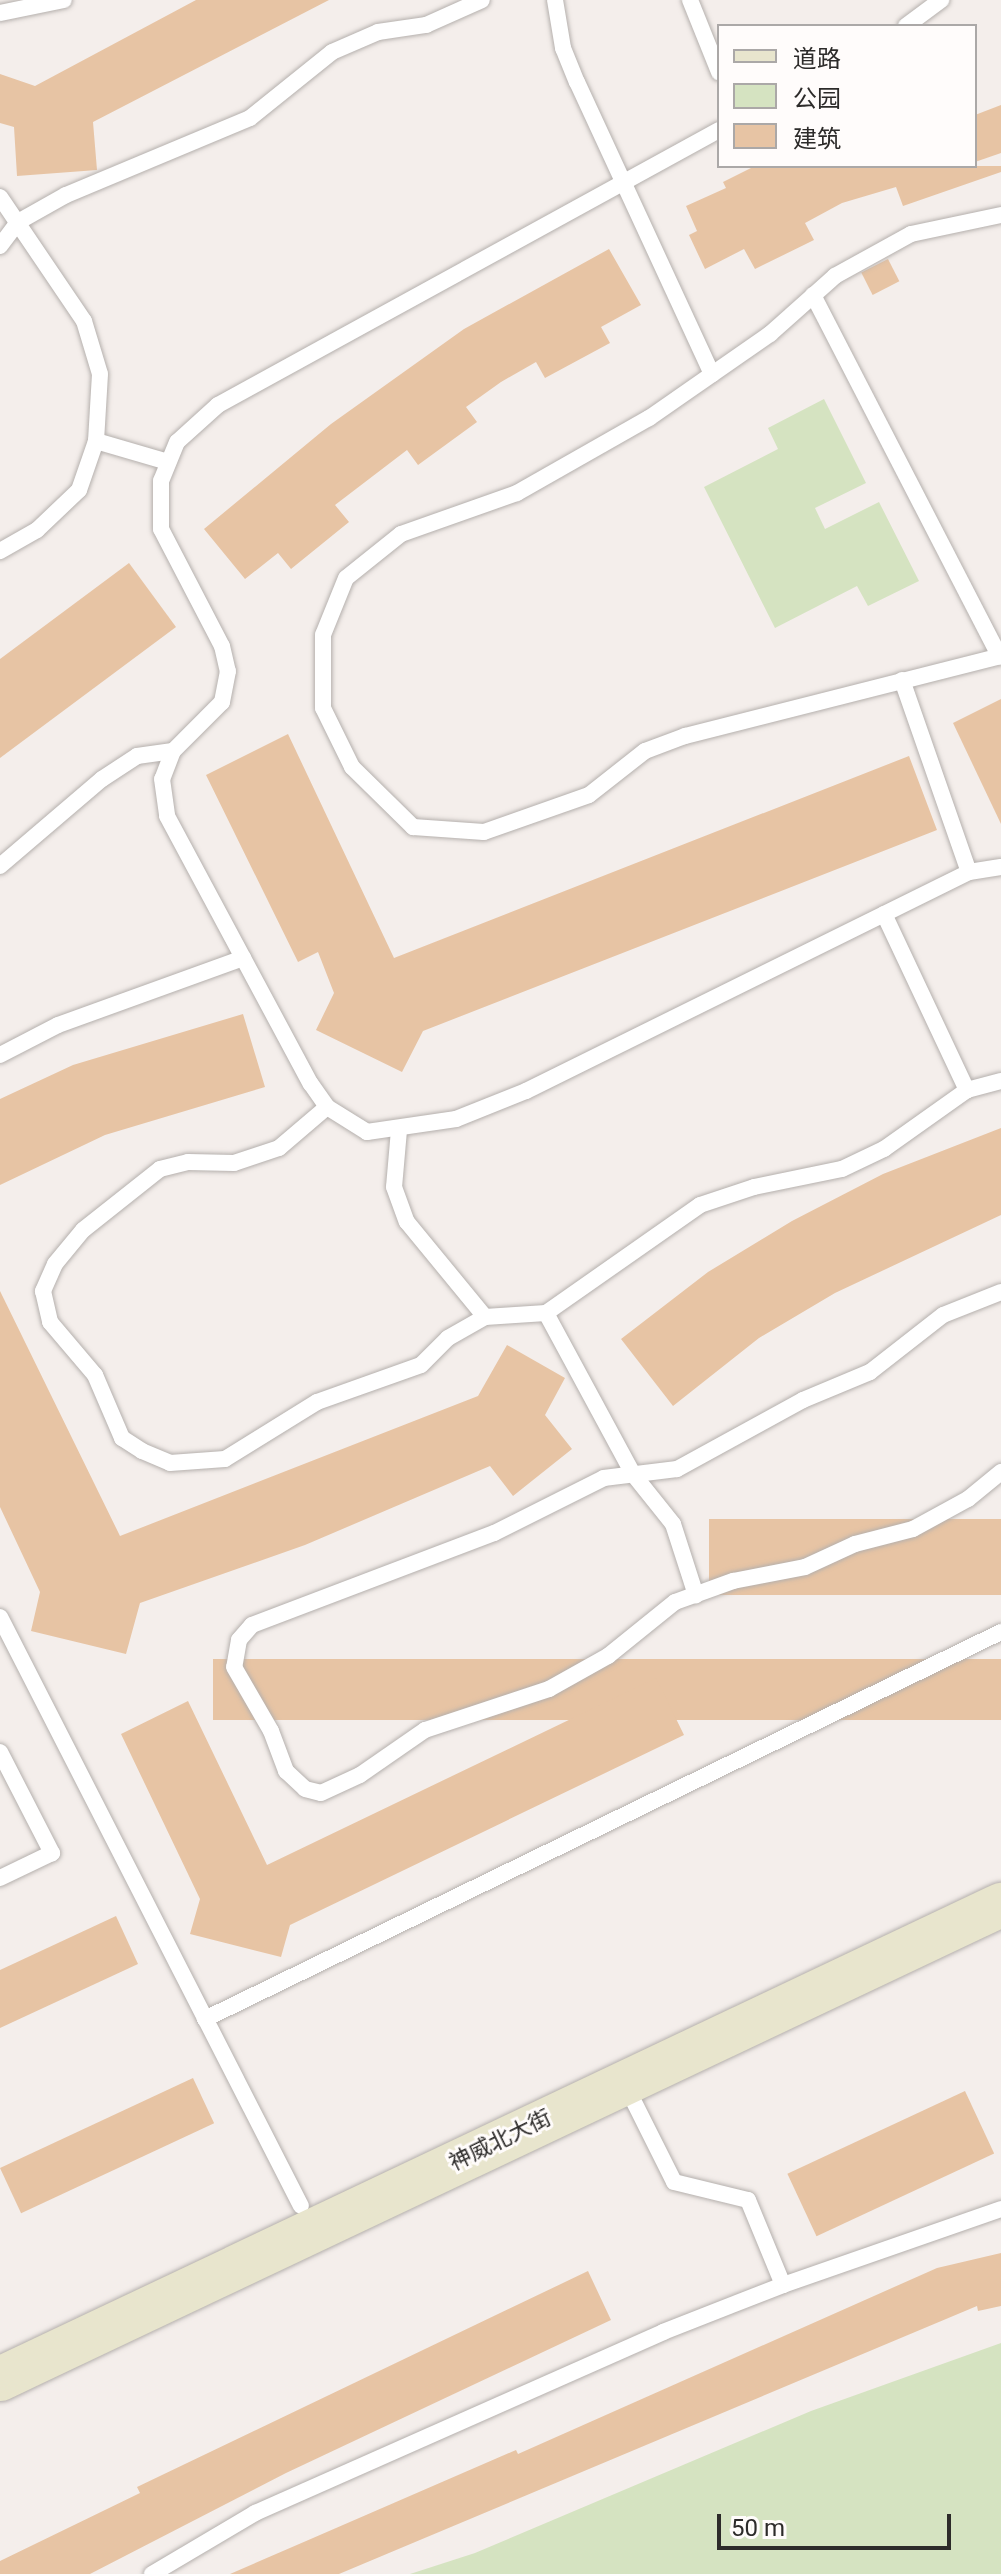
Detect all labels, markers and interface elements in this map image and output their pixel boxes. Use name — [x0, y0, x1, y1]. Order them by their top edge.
legend — [717, 24, 977, 168]
text: 道路 — [793, 45, 841, 73]
text: 公园 — [793, 85, 841, 113]
text: 建筑 — [793, 125, 841, 153]
street label: 神威北大街 — [445, 2104, 555, 2176]
scale bar — [721, 2498, 955, 2548]
text: 50 m — [731, 2514, 785, 2542]

